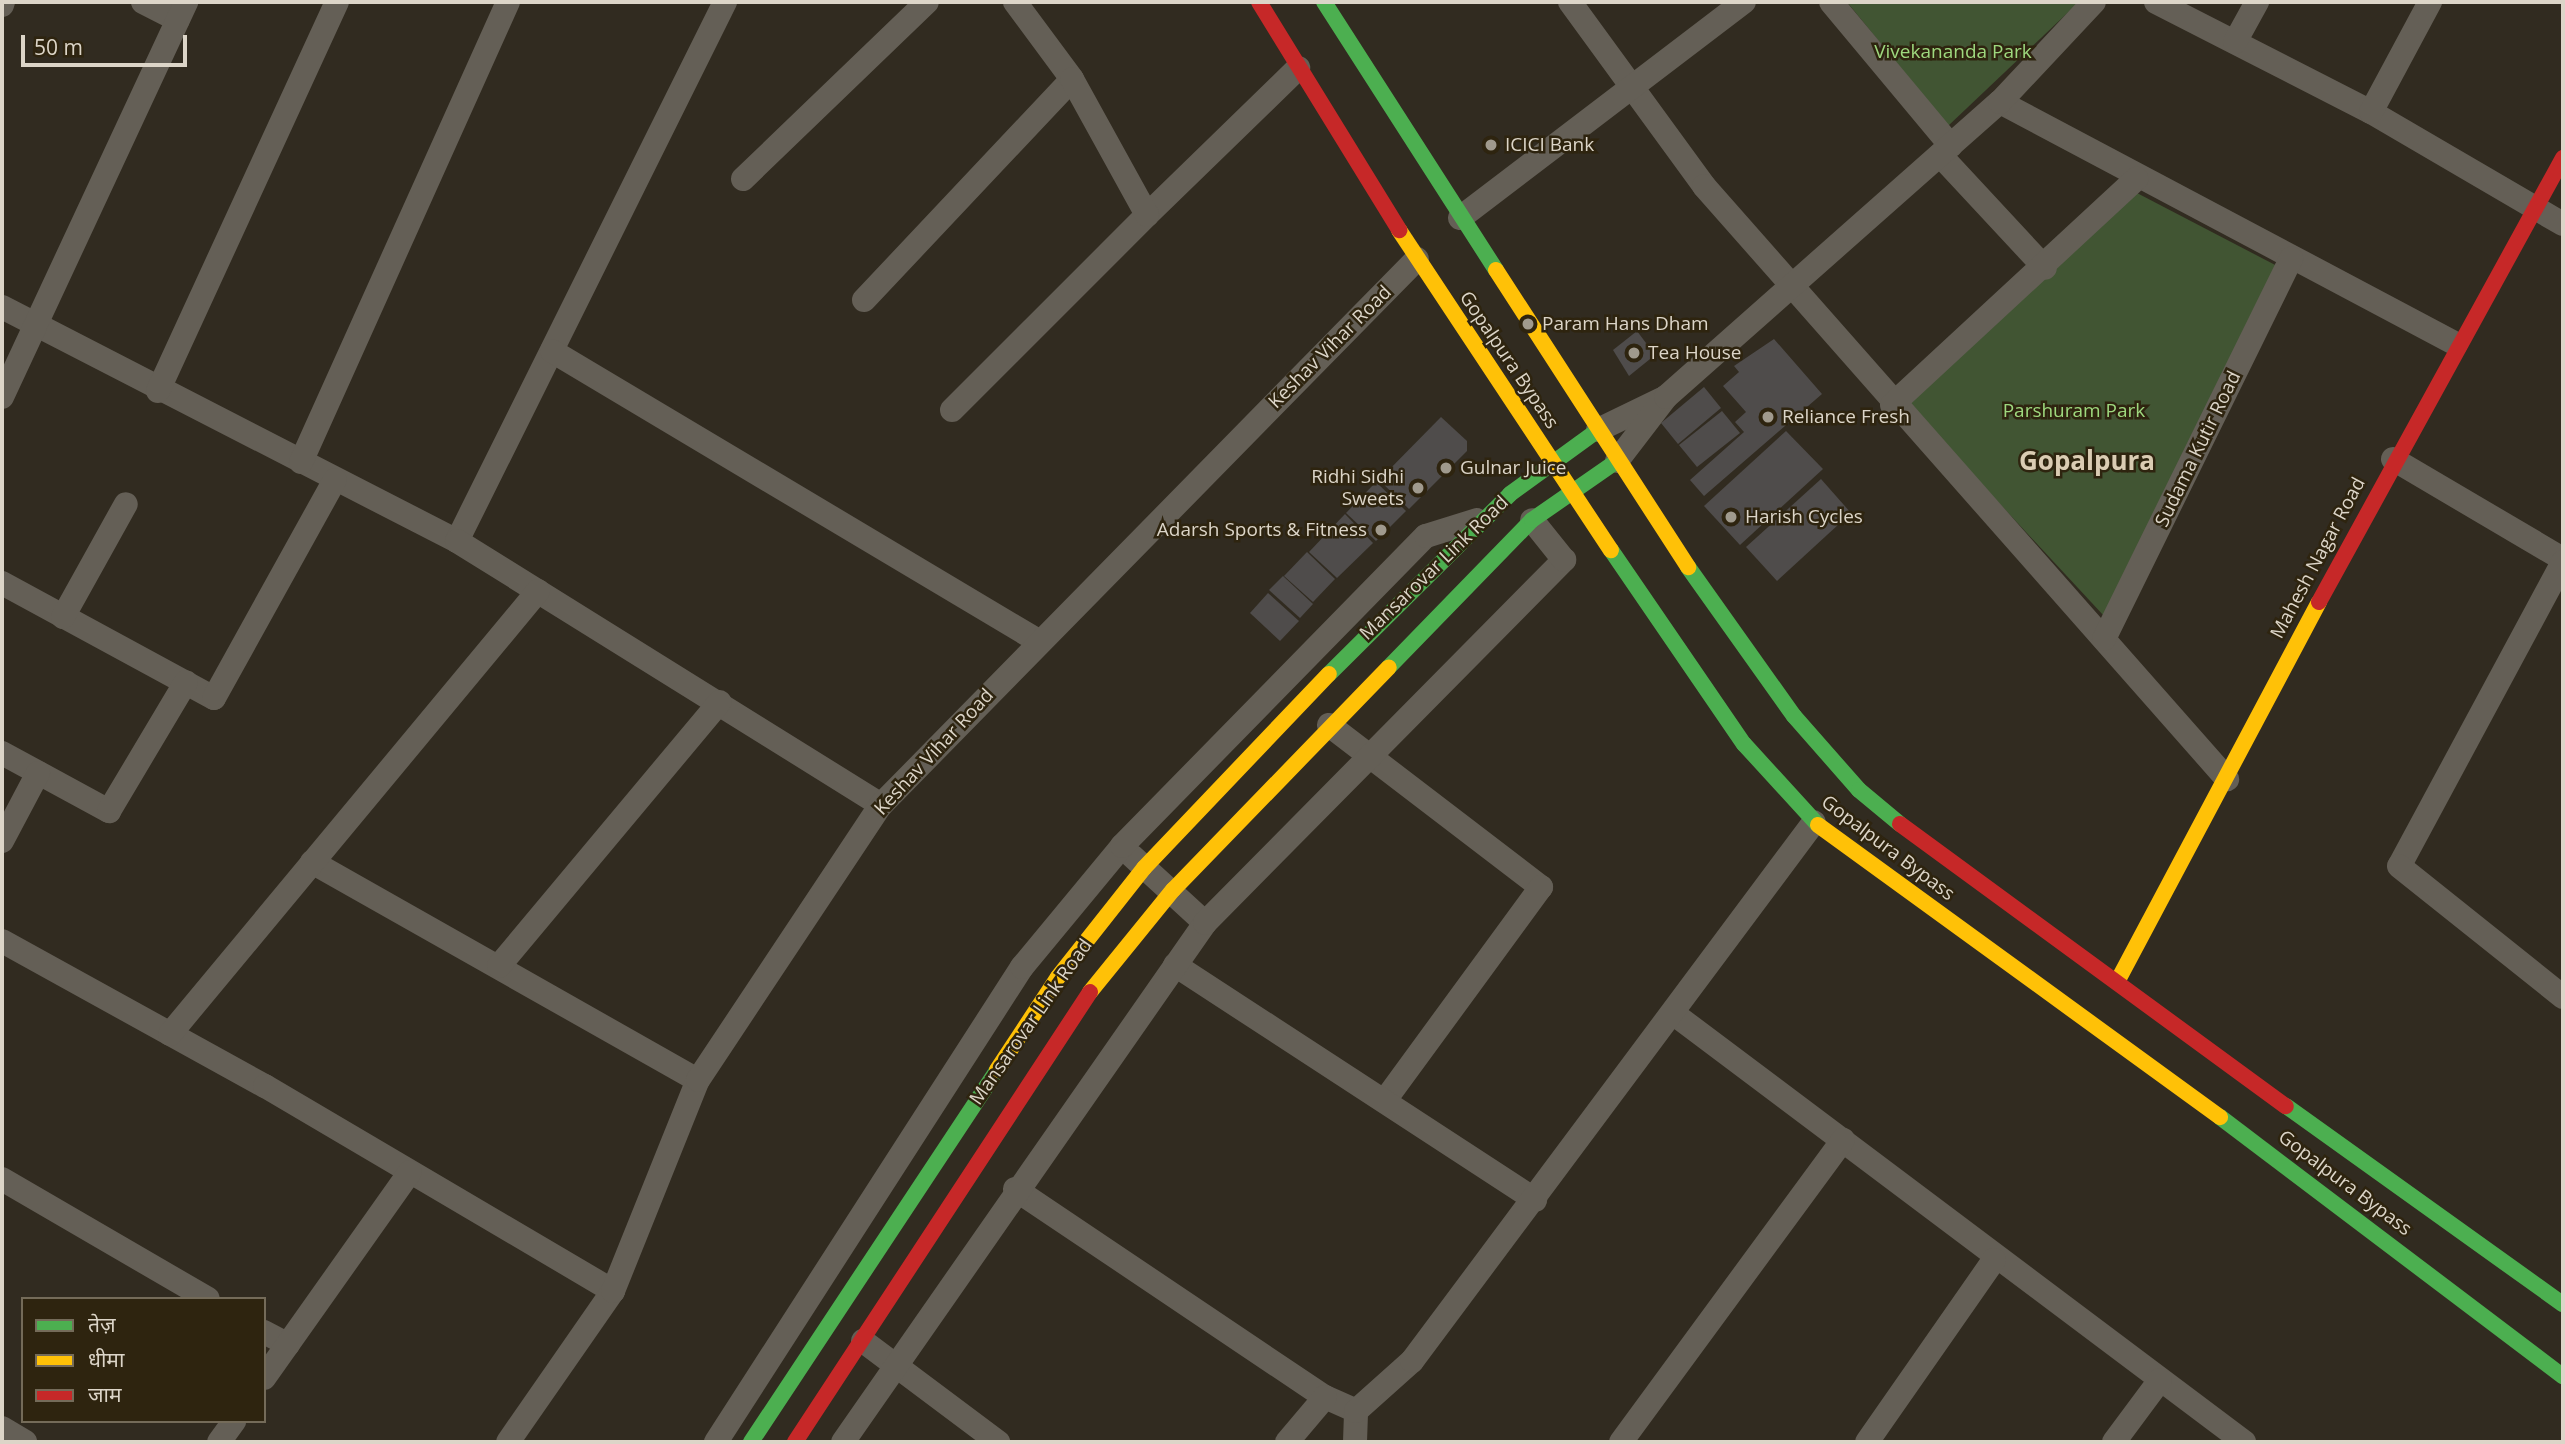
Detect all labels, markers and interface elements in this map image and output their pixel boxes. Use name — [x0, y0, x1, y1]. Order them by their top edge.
scale bar — [24, 21, 191, 65]
text: 50 m — [34, 33, 83, 61]
park label: Vivekananda Park — [1874, 41, 2032, 63]
place label: ICICI Bank — [1505, 134, 1594, 156]
marker: ICICI Bank — [1483, 137, 1499, 153]
street label: Keshav Vihar Road — [1264, 281, 1396, 413]
street label: Gopalpura Bypass — [1455, 287, 1563, 433]
place label: Param Hans Dham — [1542, 313, 1709, 335]
marker: Param Hans Dham — [1520, 316, 1536, 332]
place label: Tea House — [1648, 342, 1741, 364]
marker: Tea House — [1626, 345, 1642, 361]
street label: Sudama Kutir Road — [2150, 368, 2246, 530]
park label: Parshuram Park — [2003, 400, 2145, 422]
place label: Reliance Fresh — [1782, 406, 1910, 428]
marker: Reliance Fresh — [1760, 409, 1776, 425]
district label: Gopalpura — [2019, 445, 2155, 477]
place label: Gulnar Juice — [1460, 457, 1566, 479]
marker: Gulnar Juice — [1438, 460, 1454, 476]
place label: Ridhi Sidhi Sweets — [1311, 466, 1404, 510]
street label: Mahesh Nagar Road — [2266, 473, 2370, 643]
marker: Ridhi Sidhi Sweets — [1410, 480, 1426, 496]
street label: Mansarovar Link Road — [1355, 491, 1513, 645]
place label: Harish Cycles — [1745, 506, 1863, 528]
marker: Harish Cycles — [1723, 509, 1739, 525]
place label: Adarsh Sports & Fitness — [1157, 519, 1367, 541]
marker: Adarsh Sports & Fitness — [1373, 522, 1389, 538]
street label: Keshav Vihar Road — [870, 684, 998, 820]
street label: Gopalpura Bypass — [1817, 790, 1959, 906]
street label: Mansarovar Link Road — [965, 935, 1097, 1109]
street label: Gopalpura Bypass — [2274, 1125, 2416, 1241]
legend — [21, 1297, 266, 1423]
text: तेज़ — [88, 1310, 116, 1338]
text: धीमा — [88, 1345, 124, 1373]
text: जाम — [88, 1380, 122, 1408]

